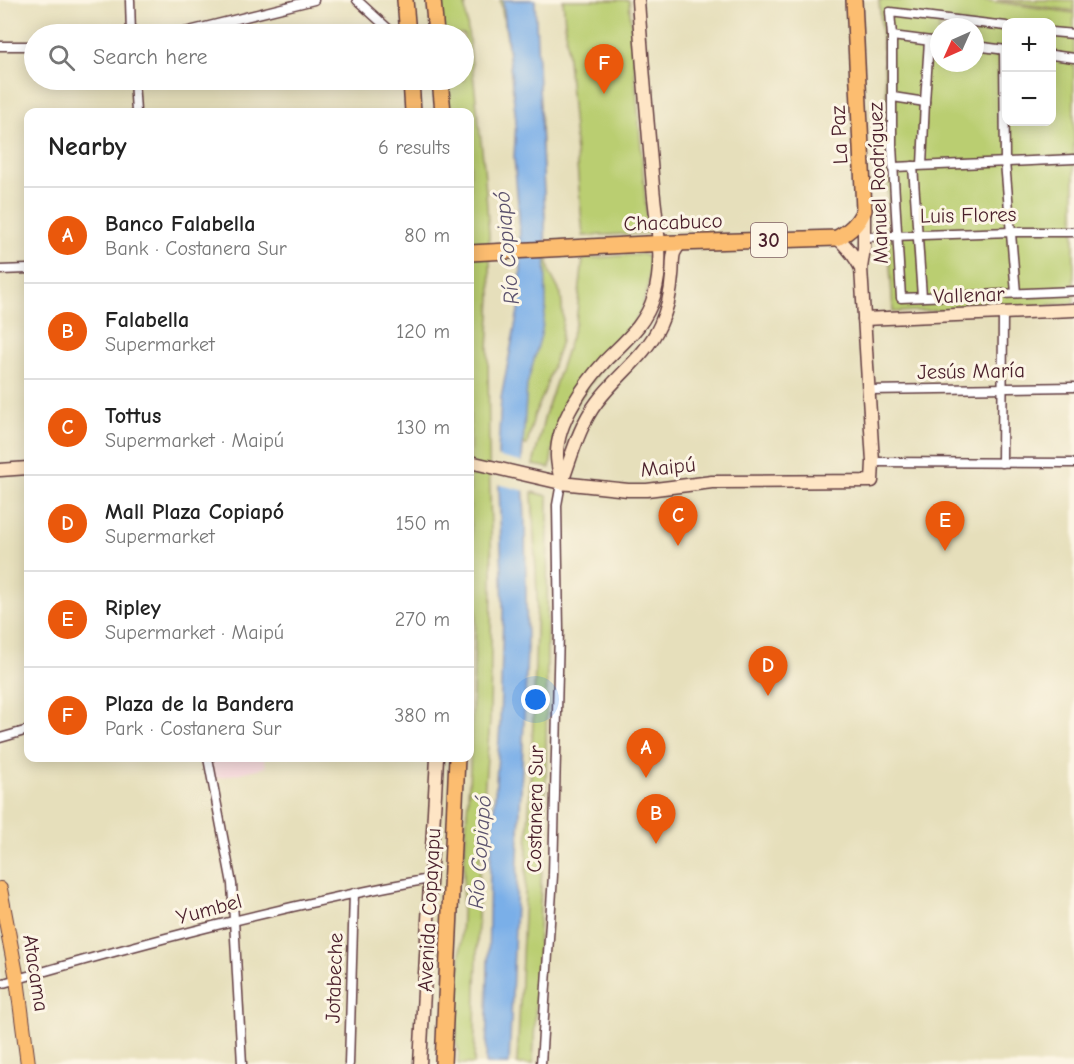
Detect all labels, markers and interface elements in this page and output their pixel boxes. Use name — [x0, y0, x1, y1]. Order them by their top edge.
north arrow — [930, 18, 984, 72]
map controls — [1002, 18, 1056, 126]
button: + — [1002, 18, 1056, 72]
search box — [24, 24, 474, 90]
icon: search — [45, 41, 78, 74]
text: Search here — [93, 44, 208, 70]
pin: F — [584, 44, 624, 94]
button: − — [1002, 72, 1056, 126]
street label: Manuel Rodríguez — [863, 102, 893, 264]
street label: La Paz — [825, 105, 853, 165]
text: Nearby — [48, 132, 127, 162]
text: 6 results — [378, 136, 450, 159]
water label: Río Copiapó — [489, 190, 525, 306]
street label: Luis Flores — [920, 202, 1016, 228]
street label: Chacabuco — [623, 208, 723, 236]
text: Banco Falabella — [105, 211, 255, 237]
road number: 30 — [751, 223, 787, 257]
text: A — [62, 224, 73, 247]
text: 80 m — [404, 224, 450, 247]
text: Bank · Costanera Sur — [105, 237, 287, 260]
street label: Vallenar — [933, 282, 1006, 308]
text: Falabella — [105, 307, 189, 333]
text: B — [61, 320, 74, 343]
text: 120 m — [396, 320, 450, 343]
text: Supermarket — [105, 333, 215, 356]
street label: Jesús María — [917, 358, 1025, 384]
text: Tottus — [105, 403, 161, 429]
text: C — [61, 416, 74, 439]
text: 130 m — [397, 416, 450, 439]
text: Supermarket · Maipú — [105, 429, 284, 452]
street label: Maipú — [639, 452, 697, 482]
pin: C — [658, 496, 698, 546]
text: Mall Plaza Copiapó — [105, 499, 284, 525]
pin: E — [926, 502, 964, 551]
text: D — [61, 512, 74, 535]
text: 150 m — [396, 512, 450, 535]
text: Supermarket — [105, 525, 215, 548]
text: Ripley — [105, 595, 161, 621]
text: E — [62, 608, 73, 631]
text: 270 m — [395, 608, 450, 631]
text: Supermarket · Maipú — [105, 621, 284, 644]
pin: D — [748, 646, 788, 696]
your location — [521, 685, 550, 714]
text: Plaza de la Bandera — [105, 691, 294, 717]
text: F — [62, 704, 73, 727]
text: 380 m — [394, 704, 450, 727]
text: Park · Costanera Sur — [105, 717, 282, 740]
pin: A — [626, 728, 666, 778]
street label: Costanera Sur — [522, 744, 548, 873]
water label: Río Copiapó — [463, 794, 497, 910]
pin: B — [636, 794, 676, 844]
street label: Avenida Copayapu — [413, 827, 445, 993]
street label: Yumbel — [174, 889, 244, 929]
street label: Jotabeche — [320, 932, 348, 1024]
street label: Atacama — [18, 933, 54, 1013]

